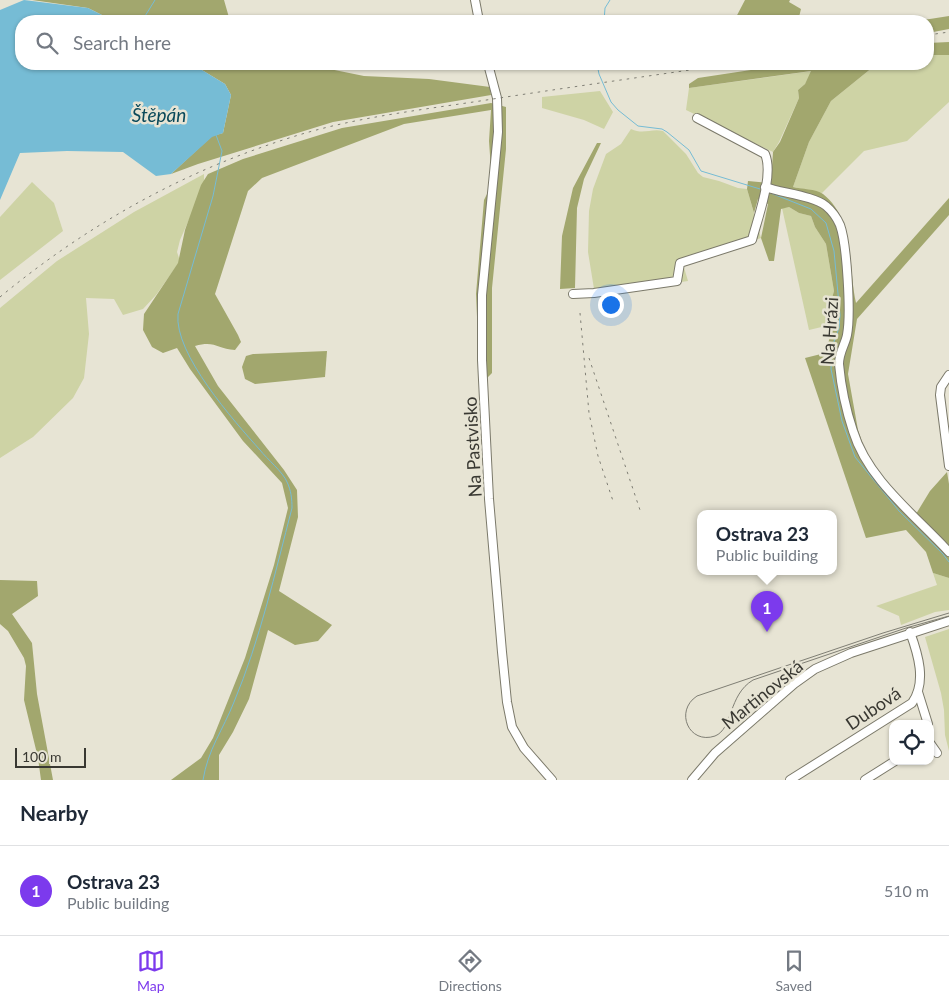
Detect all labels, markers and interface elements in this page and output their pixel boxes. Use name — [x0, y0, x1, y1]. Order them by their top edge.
search box — [15, 15, 934, 70]
icon: search — [33, 29, 61, 57]
text: Search here — [73, 31, 171, 54]
water label: Štěpán — [132, 103, 186, 126]
your location — [598, 292, 624, 318]
street label: Na Hrázi — [816, 296, 842, 366]
street label: Na Pastvisko — [458, 396, 486, 498]
popup — [697, 510, 837, 575]
text: Ostrava 23 — [716, 522, 809, 545]
text: Public building — [716, 545, 818, 564]
pin: 1 — [751, 591, 783, 632]
street label: Martinovská — [717, 655, 807, 733]
street label: Dubová — [841, 682, 905, 734]
map controls — [889, 720, 934, 765]
button: locate — [889, 720, 934, 765]
scale bar — [15, 745, 86, 768]
text: 100 m — [22, 748, 61, 765]
text: Nearby — [20, 800, 88, 825]
text: Ostrava 23 — [67, 870, 160, 893]
text: 1 — [31, 881, 41, 900]
text: 510 m — [884, 881, 929, 900]
text: Public building — [67, 893, 169, 912]
tab: Map — [137, 947, 165, 994]
tab: Directions — [439, 947, 502, 994]
tab: Saved — [776, 947, 812, 994]

